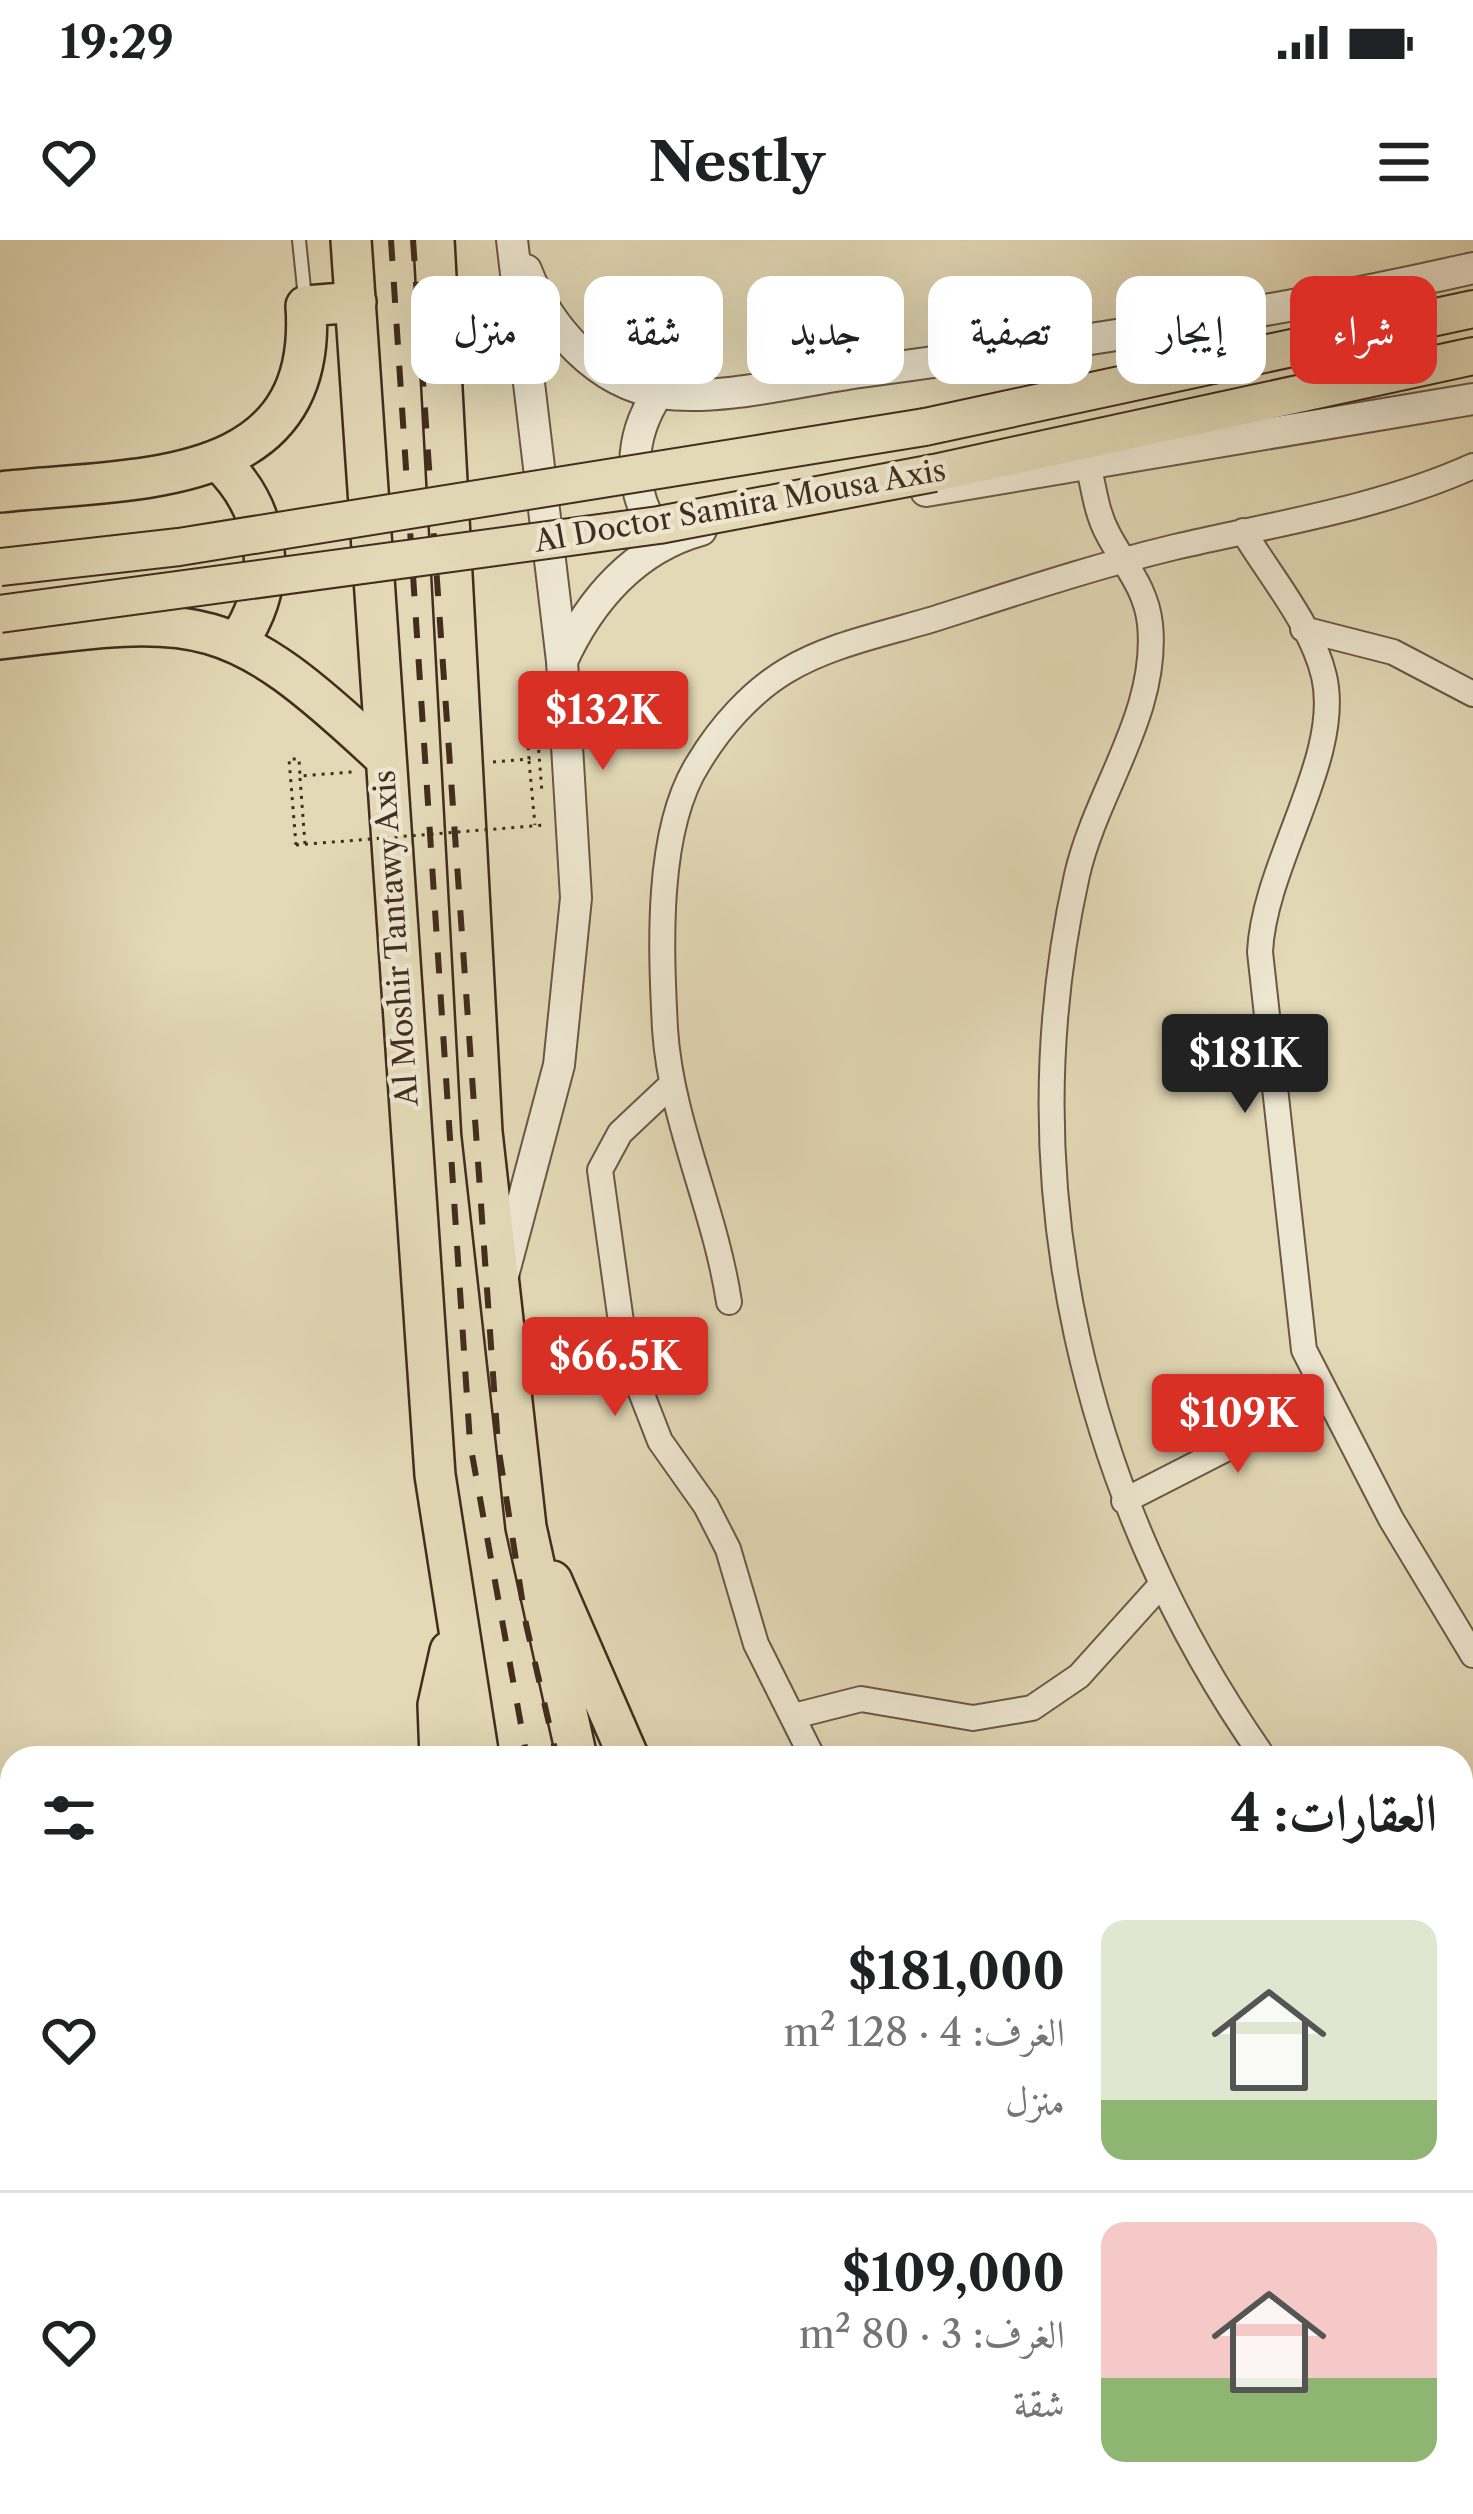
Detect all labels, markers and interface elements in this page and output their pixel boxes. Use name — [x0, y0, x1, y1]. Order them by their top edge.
text: 19:29 — [60, 14, 174, 70]
icon: heart — [36, 129, 102, 195]
text: Nestly — [648, 129, 825, 195]
icon: menu — [1371, 129, 1437, 195]
chip: منزل — [411, 276, 560, 384]
chip: شقة — [584, 276, 723, 384]
chip: جديد — [747, 276, 904, 384]
chip: تصفية — [928, 276, 1092, 384]
chip: إيجار — [1116, 276, 1266, 384]
chip: شراء — [1290, 276, 1437, 384]
street label: Al Doctor Samira Mousa Axis — [530, 451, 948, 560]
pin: $132K — [519, 671, 687, 773]
text: $132K — [545, 686, 661, 734]
street label: Al Moshir Tantawy Axis — [365, 769, 426, 1108]
pin: $181K — [1161, 1014, 1329, 1116]
text: $181K — [1189, 1029, 1301, 1077]
pin: $66.5K — [517, 1317, 713, 1419]
text: $66.5K — [549, 1332, 681, 1380]
pin: $109K — [1154, 1374, 1322, 1476]
text: $109K — [1179, 1389, 1297, 1437]
text: العقارات: 4 — [1231, 1782, 1437, 1844]
icon: filters — [36, 1785, 102, 1851]
text: $181,000 — [848, 1940, 1065, 2002]
icon: home — [1197, 1968, 1341, 2112]
icon: heart — [36, 2007, 102, 2073]
text: الغرف: 4 · 128 m² — [783, 2008, 1065, 2056]
text: منزل — [1005, 2077, 1065, 2125]
text: $109,000 — [842, 2242, 1065, 2304]
icon: home — [1197, 2270, 1341, 2414]
icon: heart — [36, 2309, 102, 2375]
text: الغرف: 3 · 80 m² — [799, 2310, 1065, 2358]
text: شقة — [1013, 2379, 1065, 2427]

